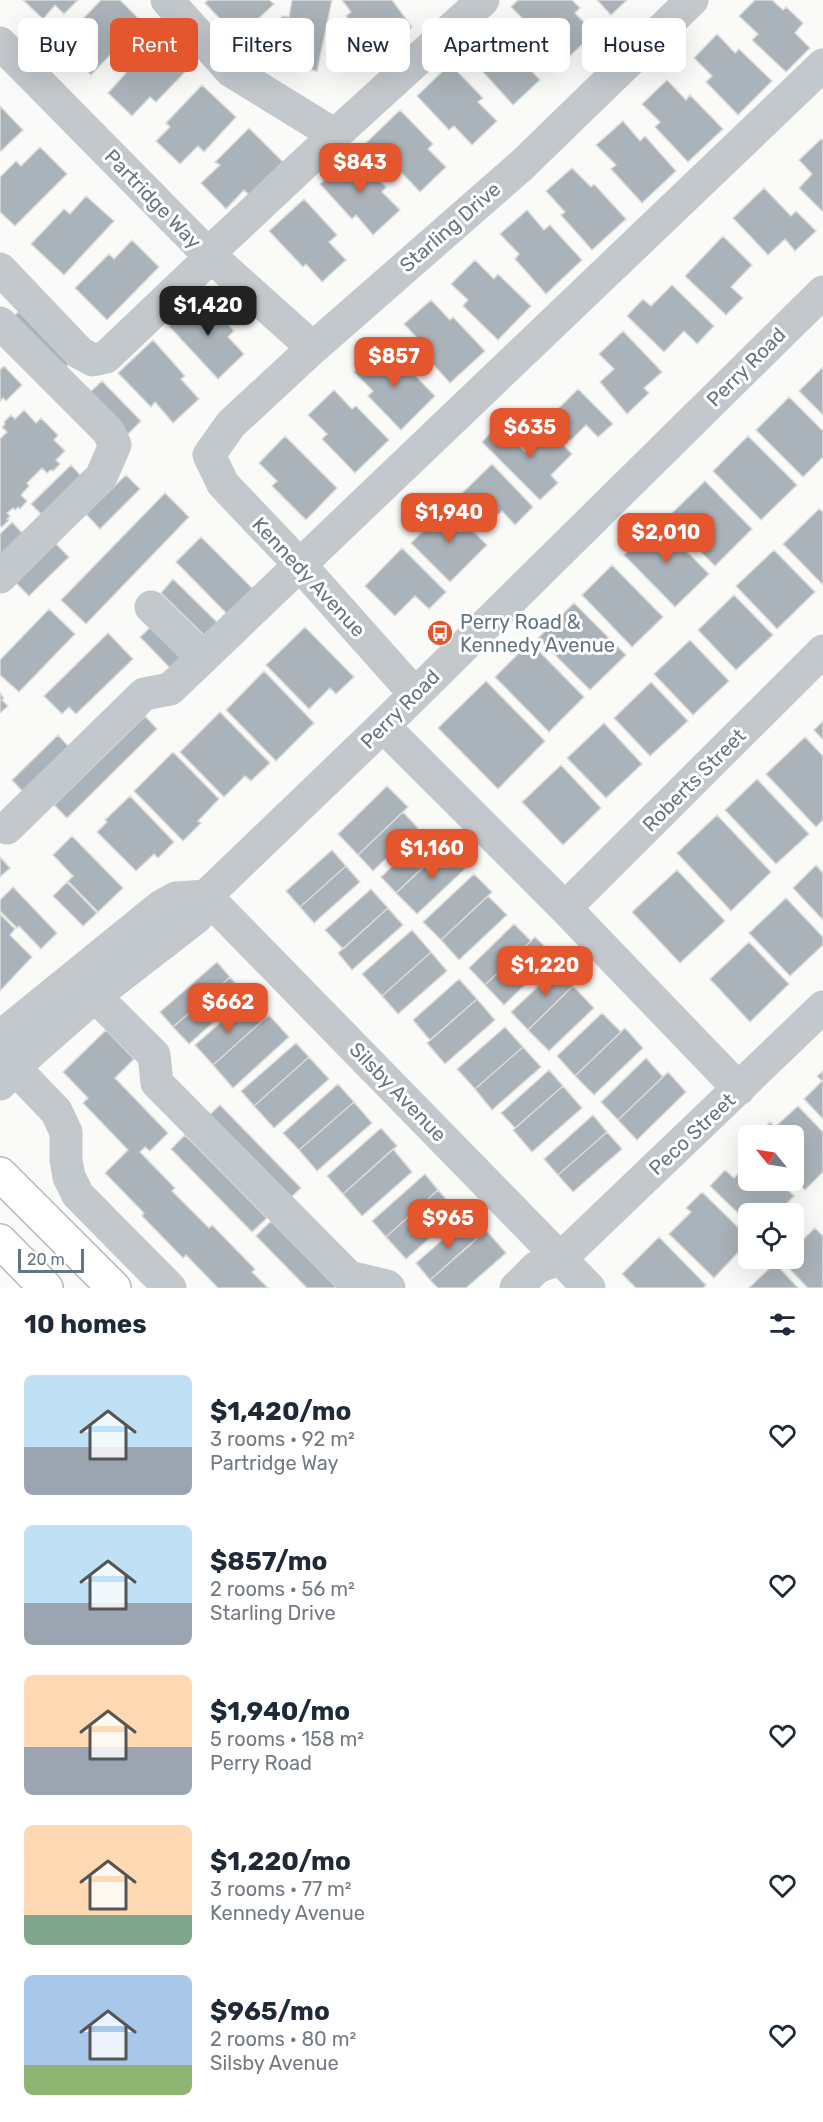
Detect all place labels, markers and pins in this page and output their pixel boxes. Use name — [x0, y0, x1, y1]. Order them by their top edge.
pin: $843 — [324, 143, 396, 194]
pin: $1,420 — [159, 286, 257, 337]
pin: $857 — [358, 337, 430, 388]
pin: $635 — [494, 408, 566, 459]
pin: $1,940 — [400, 493, 498, 544]
pin: $2,010 — [617, 513, 715, 564]
place label: Perry Road & Kennedy Avenue — [460, 610, 615, 657]
bus stop icon: Perry Road & Kennedy Avenue — [425, 618, 455, 648]
pin: $1,160 — [383, 829, 481, 880]
pin: $1,220 — [496, 946, 594, 997]
pin: $662 — [192, 983, 264, 1034]
pin: $965 — [412, 1199, 484, 1250]

